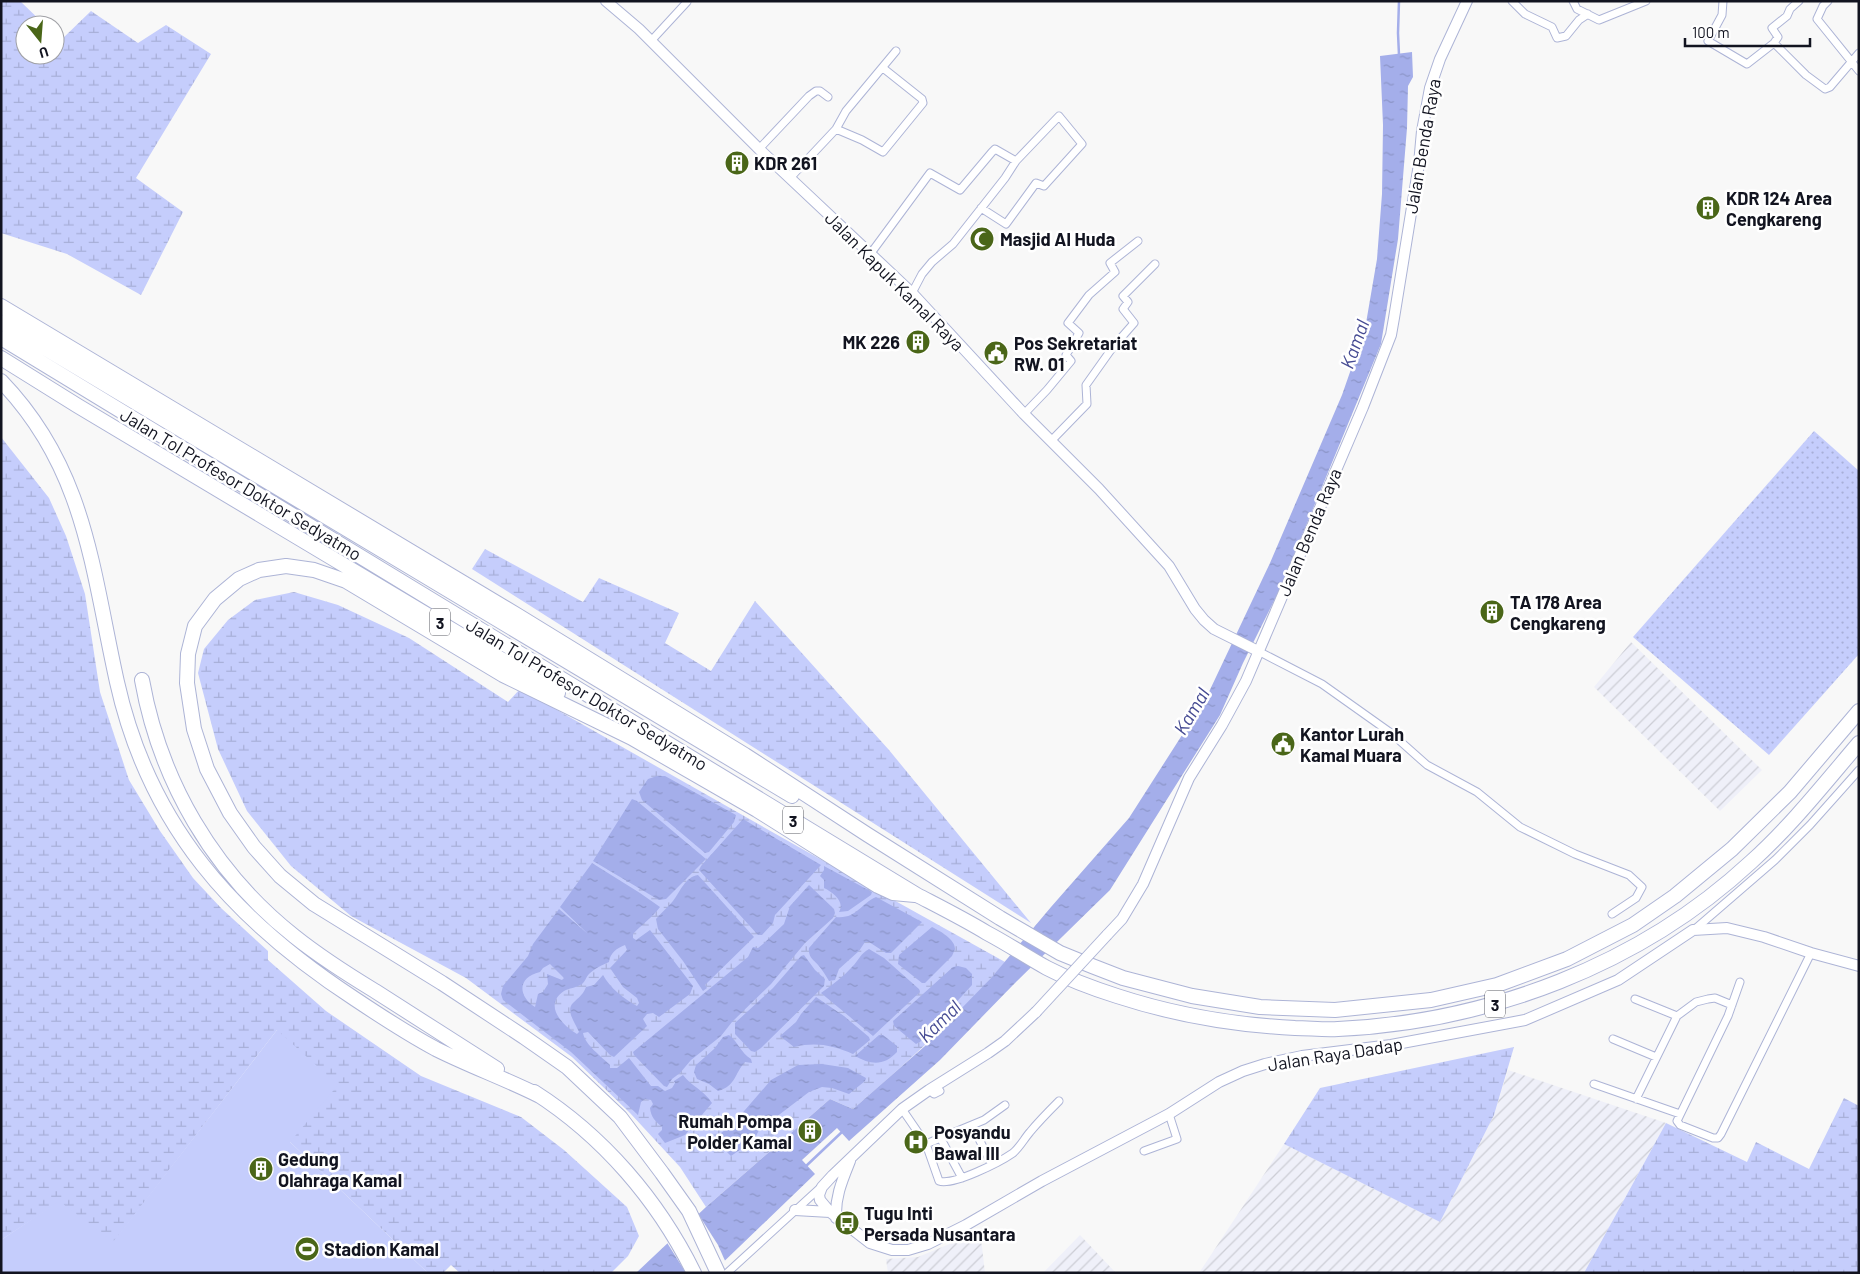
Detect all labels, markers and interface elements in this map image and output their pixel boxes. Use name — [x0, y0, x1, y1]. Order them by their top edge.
north arrow — [15, 15, 65, 65]
scale bar — [1685, 15, 1810, 47]
text: 100 m — [1692, 23, 1730, 41]
text: U — [37, 43, 51, 62]
street label: Jalan Benda Raya — [1399, 77, 1445, 215]
building icon: KDR 261 — [724, 150, 750, 176]
place label: KDR 261 — [754, 152, 817, 174]
place label: KDR 124 Area Cengkareng — [1726, 187, 1832, 230]
building icon: KDR 124 Area Cengkareng — [1695, 195, 1721, 221]
street label: Jalan Kapuk Kamal Raya — [821, 207, 969, 355]
mosque icon: Masjid Al Huda — [969, 226, 995, 252]
place label: Masjid Al Huda — [1000, 228, 1115, 250]
water label: Kamal — [1335, 316, 1374, 372]
building icon: MK 226 — [905, 329, 931, 355]
place label: MK 226 — [842, 331, 900, 353]
place label: Pos Sekretariat RW. 01 — [1014, 332, 1137, 375]
public building icon: Pos Sekretariat RW. 01 — [983, 340, 1009, 366]
street label: Jalan Tol Profesor Doktor Sedyatmo — [116, 403, 366, 565]
street label: Jalan Benda Raya — [1272, 465, 1346, 599]
place label: TA 178 Area Cengkareng — [1510, 591, 1606, 634]
building icon: TA 178 Area Cengkareng — [1479, 599, 1505, 625]
road number: 3 — [430, 608, 450, 636]
street label: Jalan Tol Profesor Doktor Sedyatmo — [462, 613, 712, 775]
water label: Kamal — [1168, 683, 1214, 739]
place label: Kantor Lurah Kamal Muara — [1300, 723, 1404, 766]
public building icon: Kantor Lurah Kamal Muara — [1270, 731, 1296, 757]
road number: 3 — [783, 806, 803, 834]
road number: 3 — [1485, 991, 1505, 1018]
water label: Kamal — [913, 995, 966, 1047]
street label: Jalan Raya Dadap — [1266, 1032, 1404, 1076]
place label: Rumah Pompa Polder Kamal — [678, 1110, 792, 1153]
building icon: Rumah Pompa Polder Kamal — [797, 1118, 823, 1144]
place label: Posyandu Bawal III — [934, 1121, 1011, 1164]
hospital icon: Posyandu Bawal III — [903, 1129, 929, 1155]
place label: Gedung Olahraga Kamal — [278, 1148, 402, 1191]
building icon: Gedung Olahraga Kamal — [248, 1156, 274, 1182]
place label: Tugu Inti Persada Nusantara — [864, 1202, 1015, 1245]
bus stop icon: Tugu Inti Persada Nusantara — [834, 1210, 860, 1236]
sports icon: Stadion Kamal — [294, 1236, 320, 1262]
place label: Stadion Kamal — [324, 1238, 439, 1260]

